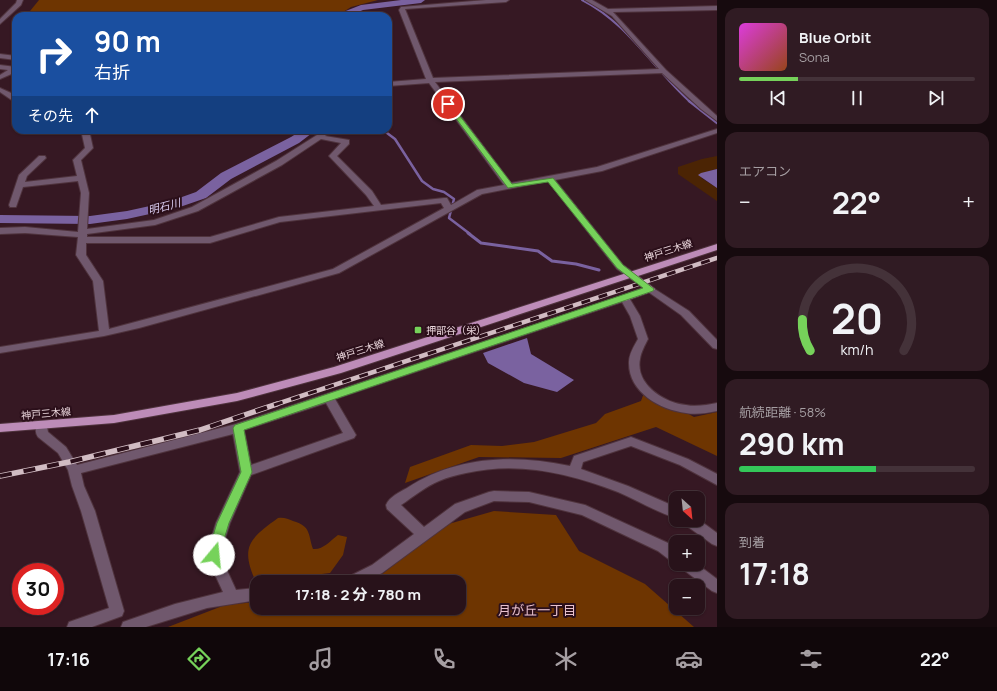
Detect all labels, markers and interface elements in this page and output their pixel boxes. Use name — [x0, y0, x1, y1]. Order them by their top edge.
text: 90 m — [94, 22, 161, 60]
text: Blue Orbit — [799, 27, 871, 48]
icon: right — [28, 28, 80, 80]
text: Sona — [799, 48, 830, 66]
text: 右折 — [94, 60, 130, 84]
pin — [431, 87, 465, 121]
icon: previous — [767, 87, 789, 109]
icon: pause — [846, 87, 868, 109]
icon: next — [925, 87, 947, 109]
icon: arrive — [437, 93, 459, 115]
icon: ahead — [81, 104, 103, 126]
text: その先 — [28, 105, 73, 126]
text: エアコン — [739, 162, 791, 180]
text: 22° — [832, 182, 881, 223]
text: − — [739, 187, 751, 217]
text: + — [962, 187, 975, 217]
water label: 明石川 — [146, 194, 183, 218]
street label: 神戸三木線 — [642, 236, 694, 264]
text: 20 — [831, 290, 883, 346]
place label: 押部谷（栄） — [426, 323, 486, 337]
marker: 押部谷（栄） — [413, 325, 423, 335]
street label: 神戸三木線 — [334, 336, 386, 364]
text: km/h — [840, 340, 874, 359]
text: 航続距離 · 58% — [739, 403, 826, 421]
street label: 神戸三木線 — [20, 404, 72, 422]
text: 290 km — [739, 423, 844, 464]
north arrow — [669, 491, 705, 527]
map controls — [669, 491, 705, 615]
text: 到着 — [739, 533, 765, 551]
position arrow — [193, 534, 235, 576]
button: + — [669, 535, 705, 571]
text: 17:18 — [739, 553, 810, 594]
speed limit sign: 30 — [12, 563, 64, 615]
button: − — [669, 579, 705, 615]
text: 17:18 · 2 分 · 780 m — [295, 584, 421, 605]
district label: 月が丘一丁目 — [498, 601, 576, 619]
icon: directions — [185, 645, 213, 673]
icon: music — [307, 645, 335, 673]
icon: phone — [430, 645, 458, 673]
icon: climate — [552, 645, 580, 673]
icon: car — [675, 645, 703, 673]
icon: filters — [797, 645, 825, 673]
text: 17:16 — [47, 647, 90, 671]
text: 22° — [920, 647, 950, 671]

